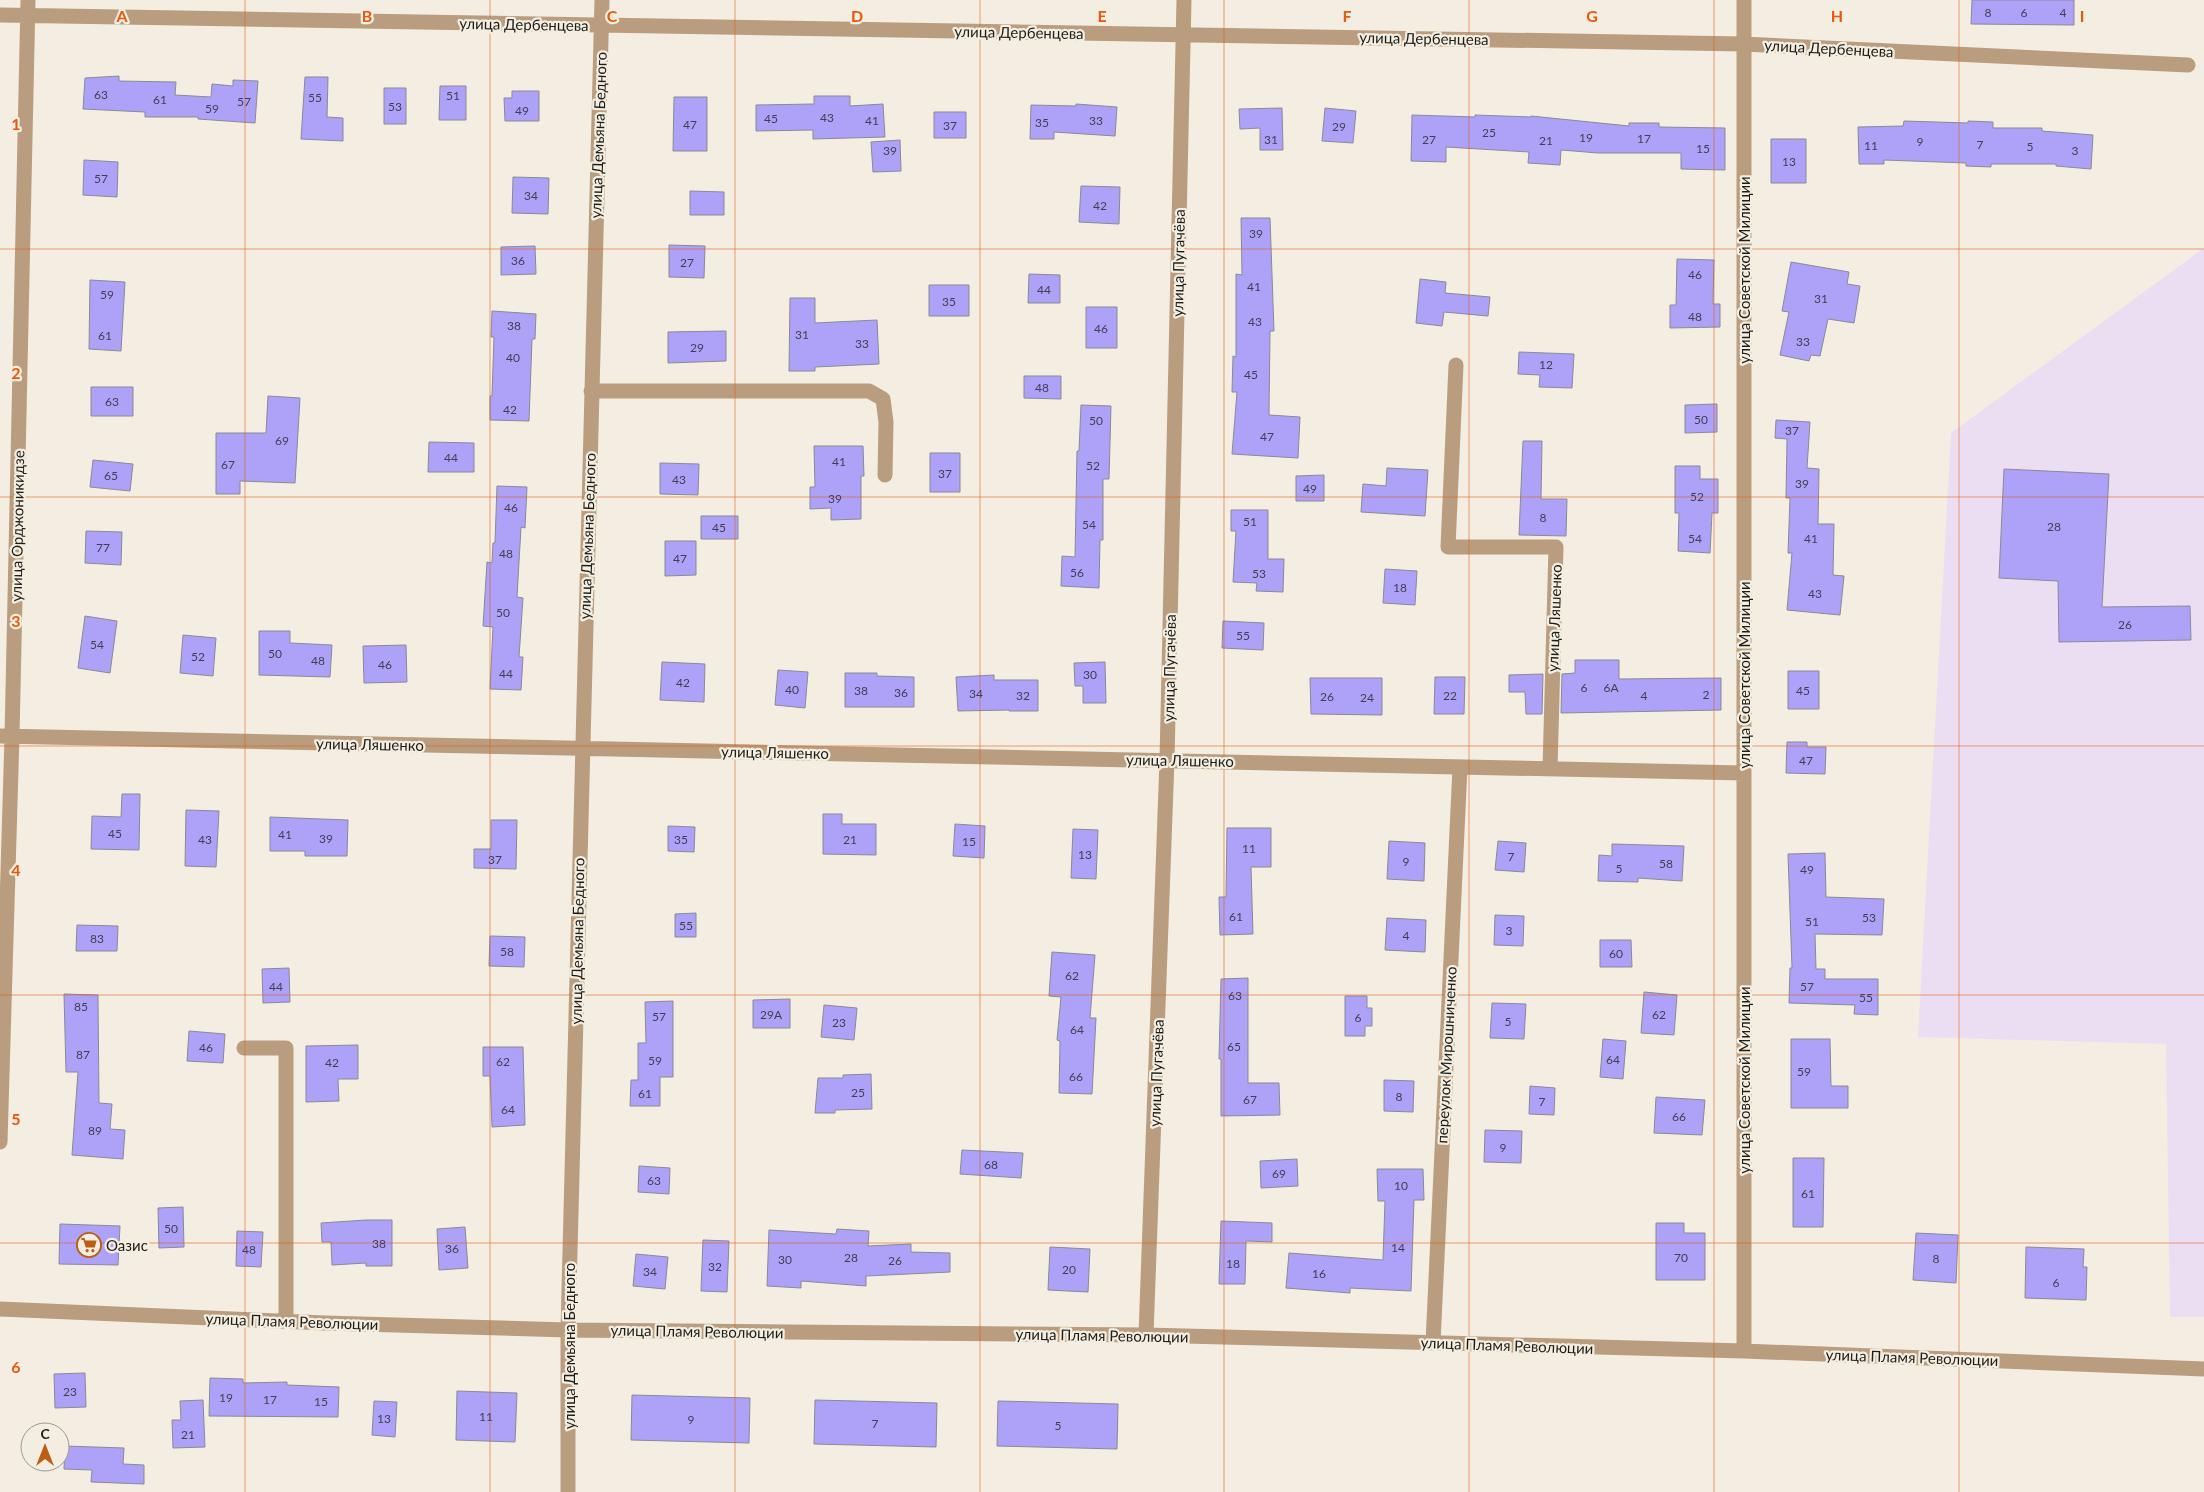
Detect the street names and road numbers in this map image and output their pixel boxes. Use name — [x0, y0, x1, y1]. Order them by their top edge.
street label: улица Дербенцева — [459, 14, 589, 34]
street label: улица Дербенцева — [954, 22, 1084, 42]
street label: улица Дербенцева — [1359, 28, 1489, 48]
street label: улица Дербенцева — [1764, 36, 1894, 60]
street label: улица Демьяна Бедного — [586, 51, 610, 219]
street label: улица Советской Милиции — [1735, 176, 1753, 364]
street label: улица Пугачёва — [1168, 209, 1188, 317]
street label: улица Орджоникидзе — [7, 450, 27, 602]
street label: улица Демьяна Бедного — [575, 452, 599, 620]
street label: улица Ляшенко — [1543, 564, 1565, 672]
street label: улица Советской Милиции — [1735, 581, 1753, 769]
street label: улица Пугачёва — [1159, 614, 1179, 722]
street label: улица Ляшенко — [316, 734, 424, 754]
street label: улица Ляшенко — [721, 742, 829, 762]
street label: улица Ляшенко — [1126, 750, 1234, 770]
street label: улица Демьяна Бедного — [567, 858, 587, 1024]
street label: переулок Мирошниченко — [1432, 966, 1460, 1144]
street label: улица Советской Милиции — [1735, 986, 1753, 1174]
street label: улица Пугачёва — [1145, 1019, 1167, 1127]
street label: улица Демьяна Бедного — [560, 1263, 578, 1429]
street label: улица Пламя Революции — [205, 1309, 379, 1333]
street label: улица Пламя Революции — [610, 1320, 784, 1342]
street label: улица Пламя Революции — [1015, 1324, 1189, 1346]
street label: улица Пламя Революции — [1420, 1333, 1594, 1357]
street label: улица Пламя Революции — [1825, 1345, 1999, 1369]

